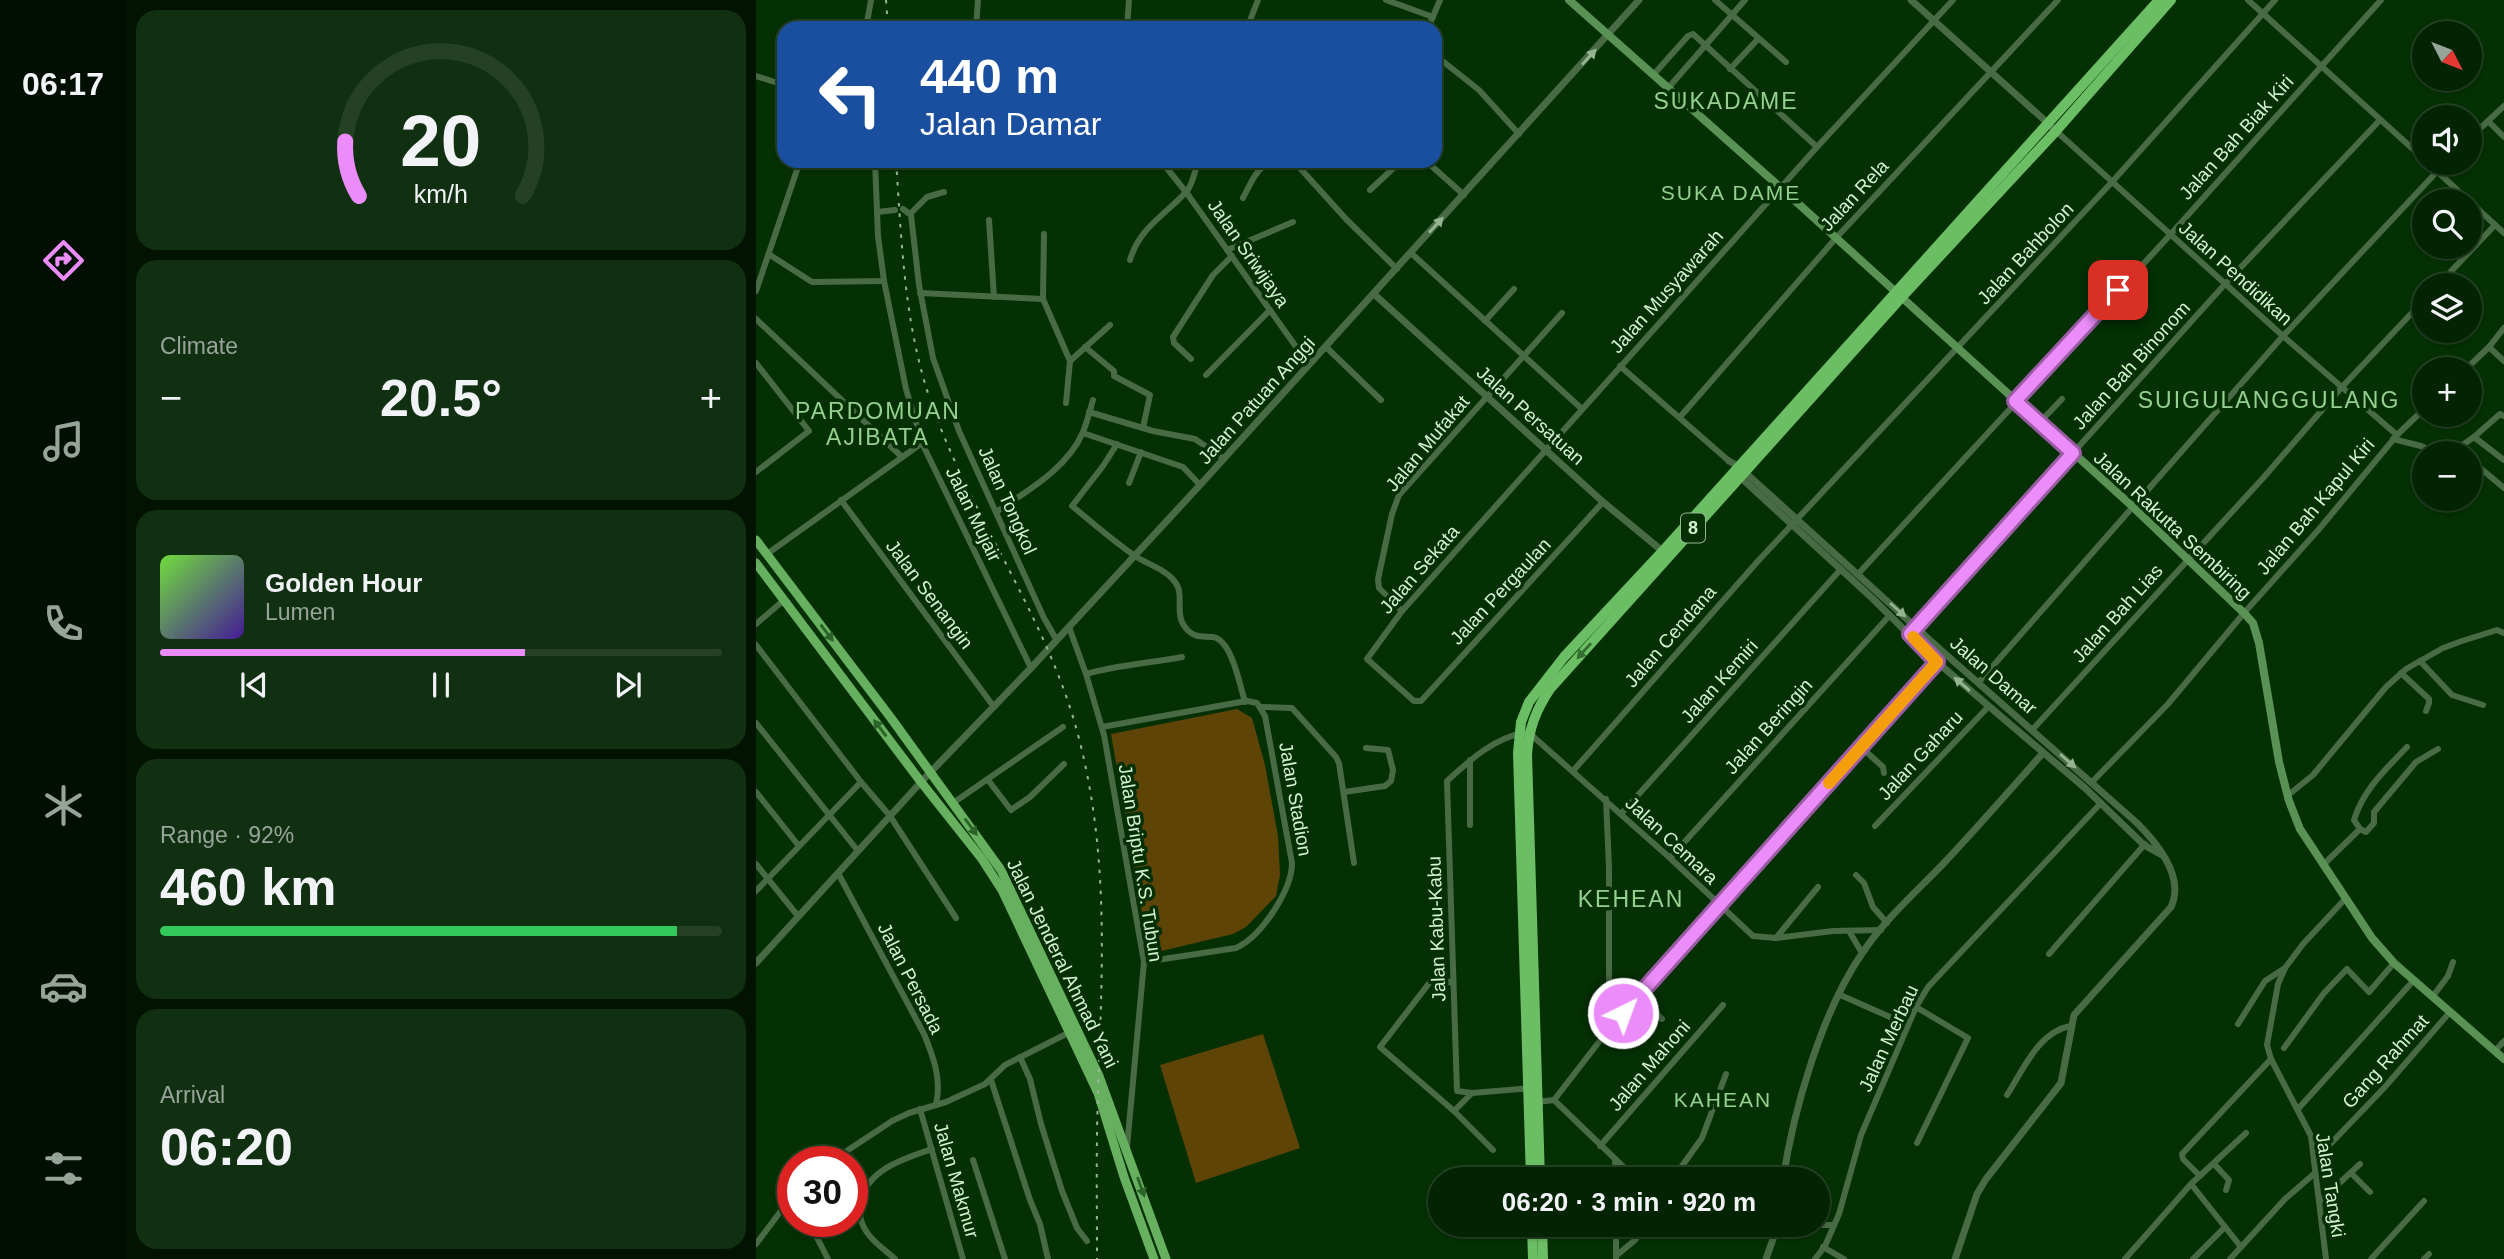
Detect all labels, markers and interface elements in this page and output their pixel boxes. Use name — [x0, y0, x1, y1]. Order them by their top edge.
north arrow — [2412, 21, 2482, 91]
map controls — [2412, 21, 2482, 511]
one-way arrow — [1581, 48, 1597, 66]
icon: left — [805, 49, 896, 140]
text: 440 m — [920, 49, 1059, 103]
text: 06:17 — [22, 66, 104, 102]
street label: Jalan Bah Biak Kiri — [2175, 71, 2298, 204]
district label: SUKADAME — [1653, 88, 1799, 114]
text: 20 — [401, 100, 481, 181]
button: sound — [2412, 105, 2482, 175]
text: Jalan Damar — [920, 106, 1101, 142]
street label: Jalan Rela — [1816, 155, 1893, 235]
text: km/h — [414, 180, 468, 208]
district label: SUKA DAME — [1661, 181, 1801, 204]
button: search — [2412, 189, 2482, 259]
street label: Jalan Sriwijaya — [1204, 195, 1294, 312]
street label: Jalan Bahbolon — [1973, 198, 2078, 308]
one-way arrow — [1428, 217, 1444, 234]
street label: Jalan Pendidikan — [2175, 217, 2296, 330]
street label: Jalan Musyawarah — [1606, 225, 1727, 357]
icon: directions — [39, 236, 88, 285]
pin — [2088, 260, 2148, 320]
icon: arrive — [2099, 271, 2137, 309]
button: layers — [2412, 273, 2482, 343]
street label: Jalan Bah Binonom — [2068, 297, 2194, 434]
street label: Jalan Patuan Anggi — [1194, 332, 1319, 468]
text: Climate — [160, 333, 238, 359]
button: + — [2412, 357, 2482, 427]
street label: Jalan Persatuan — [1473, 362, 1589, 469]
text: 20.5° — [380, 369, 502, 427]
text: − — [160, 377, 182, 419]
text: + — [700, 377, 722, 419]
district label: SUIGULANGGULANG — [2138, 387, 2400, 413]
street label: Jalan Mufakat — [1381, 391, 1474, 495]
district label: PARDOMUAN AJIBATA — [795, 398, 961, 450]
icon: music — [39, 417, 88, 466]
street label: Jalan Bah Kapul Kiri — [2252, 434, 2378, 579]
button: − — [2412, 441, 2482, 511]
street label: Jalan Tongkol — [974, 443, 1041, 557]
street label: Jalan Rakutta Sembiring — [2090, 447, 2256, 604]
street label: Jalan Mujair — [942, 464, 1006, 565]
road number: 8 — [1681, 514, 1705, 542]
street label: Jalan Sekata — [1375, 521, 1464, 618]
street label: Jalan Pergaulan — [1446, 534, 1555, 649]
street label: Jalan Senangin — [882, 536, 977, 653]
street label: Jalan Bah Lias — [2068, 560, 2167, 667]
text: Golden Hour — [265, 568, 422, 598]
street label: Jalan Cendana — [1621, 581, 1721, 691]
icon: phone — [39, 599, 88, 648]
text: Lumen — [265, 599, 335, 625]
one-way arrow — [1889, 602, 1907, 618]
one-way arrow — [820, 624, 834, 642]
street label: Jalan Damar — [1946, 632, 2042, 719]
street label: Jalan Kemiri — [1677, 635, 1762, 727]
one-way arrow — [1576, 642, 1592, 659]
icon: previous — [235, 666, 273, 704]
icon: pause — [422, 666, 460, 704]
icon: next — [609, 666, 647, 704]
street label: Jalan Beringin — [1720, 675, 1816, 778]
one-way arrow — [1954, 677, 1971, 692]
street label: Jalan Gaharu — [1874, 706, 1967, 804]
one-way arrow — [873, 719, 887, 737]
street label: Jalan Stadion — [1275, 741, 1316, 858]
one-way arrow — [2059, 753, 2077, 769]
street label: Jalan Briptu K.S. Tubun — [1115, 763, 1166, 963]
icon: climate — [39, 781, 88, 830]
street label: Jalan Cemara — [1621, 792, 1722, 889]
one-way arrow — [964, 818, 978, 836]
text: Range · 92% — [160, 822, 294, 848]
street label: Jalan Jenderal Ahmad Yani — [1003, 855, 1122, 1071]
street label: Jalan Kabu-Kabu — [1423, 856, 1450, 1002]
text: 460 km — [160, 858, 336, 916]
district label: KEHEAN — [1578, 886, 1684, 912]
street label: Jalan Persada — [874, 919, 948, 1037]
icon: car — [39, 962, 88, 1011]
position arrow — [1586, 976, 1660, 1050]
street label: Jalan Merbau — [1855, 982, 1922, 1095]
street label: Gang Rahmat — [2338, 1010, 2433, 1112]
street label: Jalan Mahoni — [1604, 1016, 1694, 1115]
text: Arrival — [160, 1082, 225, 1108]
district label: KAHEAN — [1674, 1088, 1772, 1111]
text: 06:20 — [160, 1118, 293, 1176]
street label: Jalan Makmur — [930, 1120, 983, 1241]
street label: Jalan Tangki — [2312, 1131, 2349, 1239]
icon: filters — [39, 1144, 88, 1193]
speed limit sign: 30 — [777, 1146, 868, 1237]
one-way arrow — [1135, 1176, 1146, 1197]
text: 06:20 · 3 min · 920 m — [1502, 1187, 1756, 1217]

